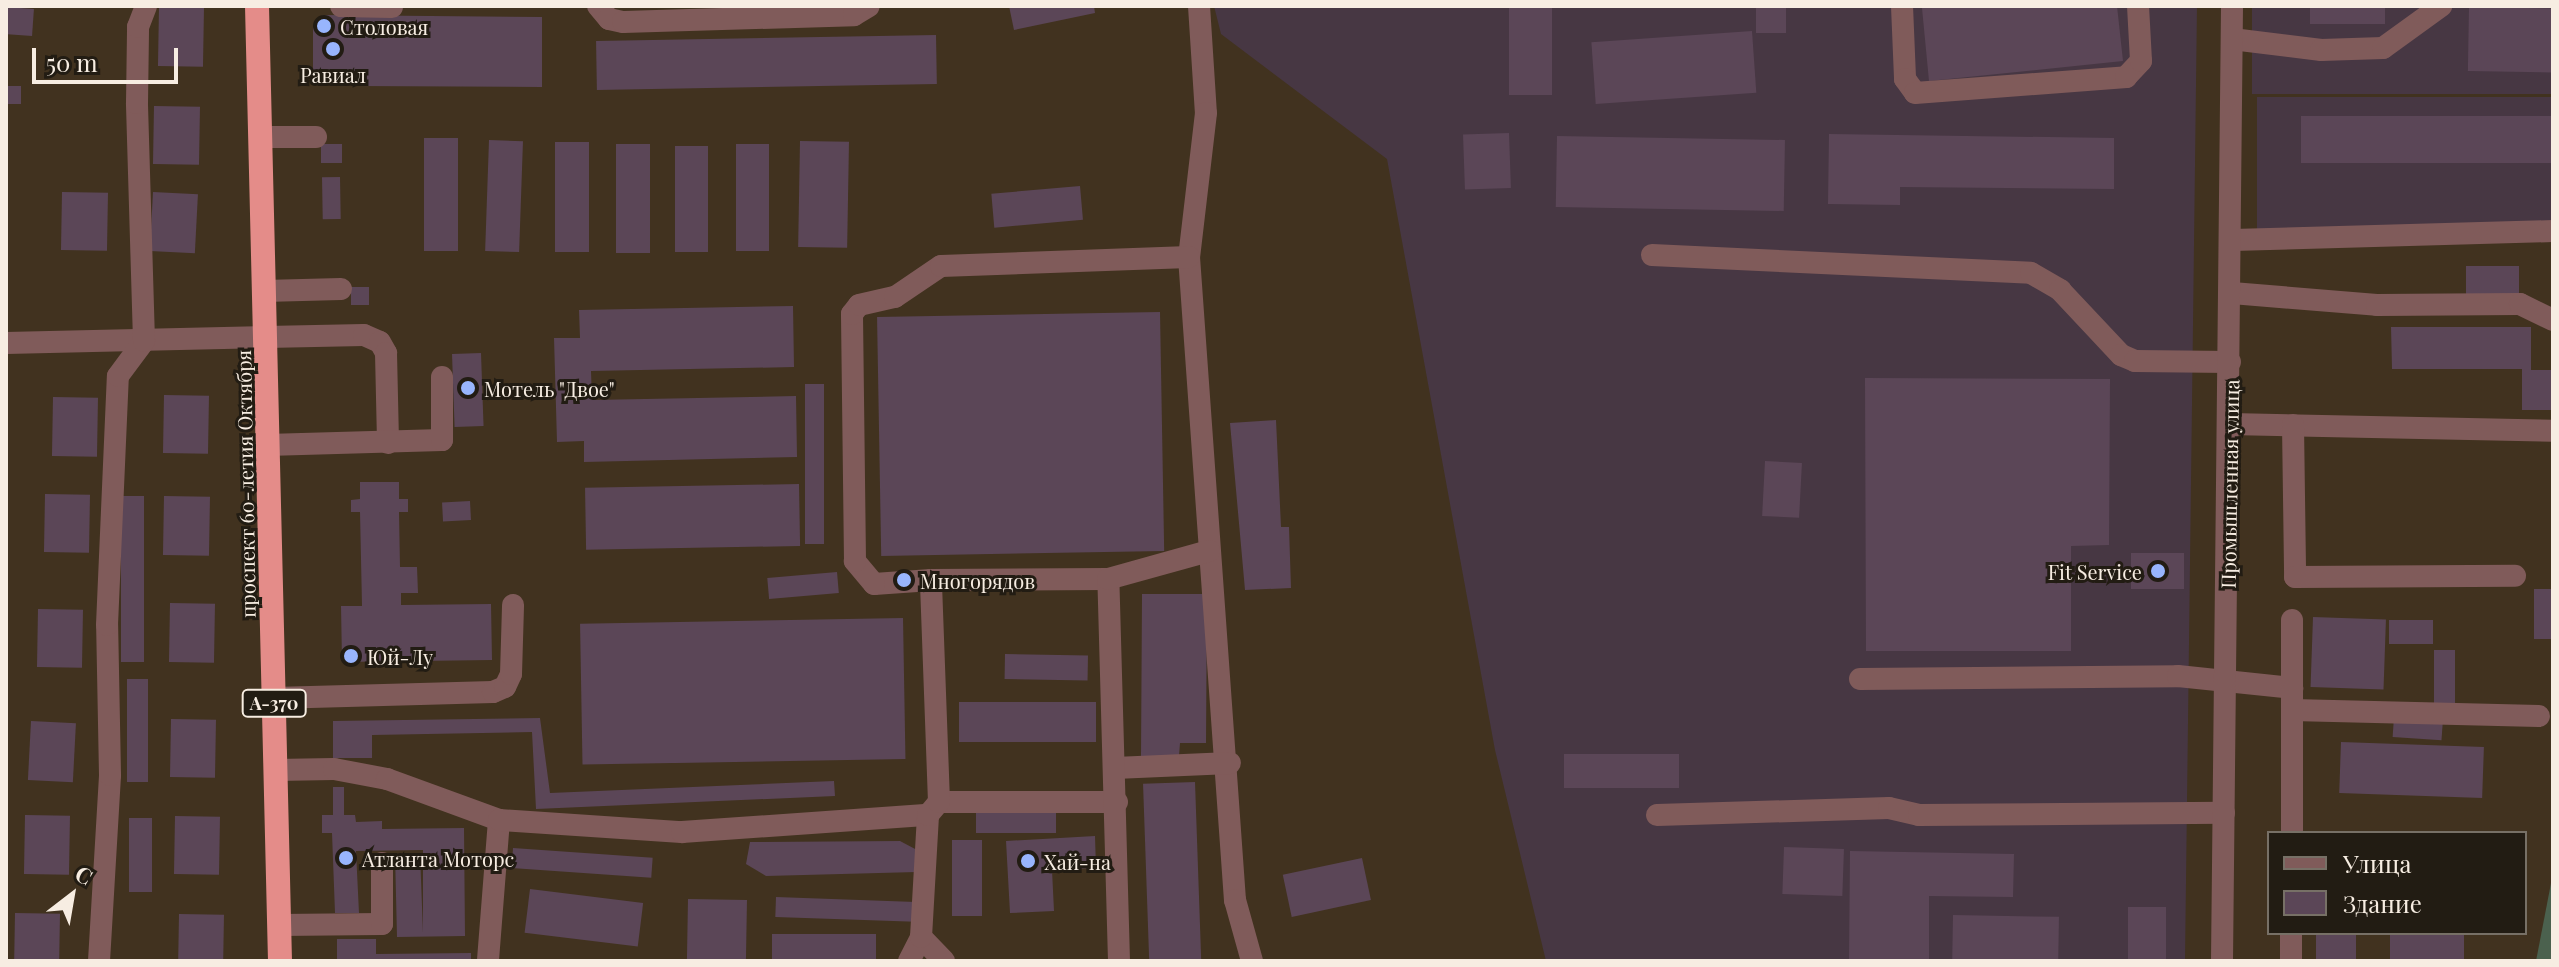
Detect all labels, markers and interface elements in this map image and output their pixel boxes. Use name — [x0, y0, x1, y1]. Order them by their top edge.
place label: Столовая — [340, 14, 428, 38]
marker: Столовая — [315, 17, 333, 35]
scale bar — [36, 32, 182, 82]
marker: Равиал — [324, 40, 342, 58]
text: 50 m — [46, 46, 98, 78]
place label: Равиал — [300, 62, 366, 86]
street label: проспект 60-летия Октября — [231, 350, 259, 618]
place label: Мотель "Двое" — [484, 376, 615, 400]
marker: Мотель "Двое" — [459, 379, 477, 397]
street label: Промышленная улица — [2215, 379, 2243, 589]
place label: Fit Service — [2047, 559, 2142, 583]
marker: Fit Service — [2149, 562, 2167, 580]
place label: Многорядов — [920, 568, 1035, 592]
marker: Многорядов — [895, 571, 913, 589]
place label: Юй-Лу — [367, 644, 433, 668]
marker: Юй-Лу — [342, 647, 360, 665]
road number: А-370 — [240, 689, 308, 717]
legend — [2267, 831, 2527, 935]
place label: Атланта Моторс — [362, 846, 514, 870]
text: Улица — [2343, 847, 2412, 879]
marker: Атланта Моторс — [337, 849, 355, 867]
place label: Хай-на — [1044, 849, 1111, 873]
marker: Хай-на — [1019, 852, 1037, 870]
north arrow — [32, 855, 112, 935]
text: С — [70, 858, 99, 891]
text: Здание — [2343, 887, 2422, 919]

